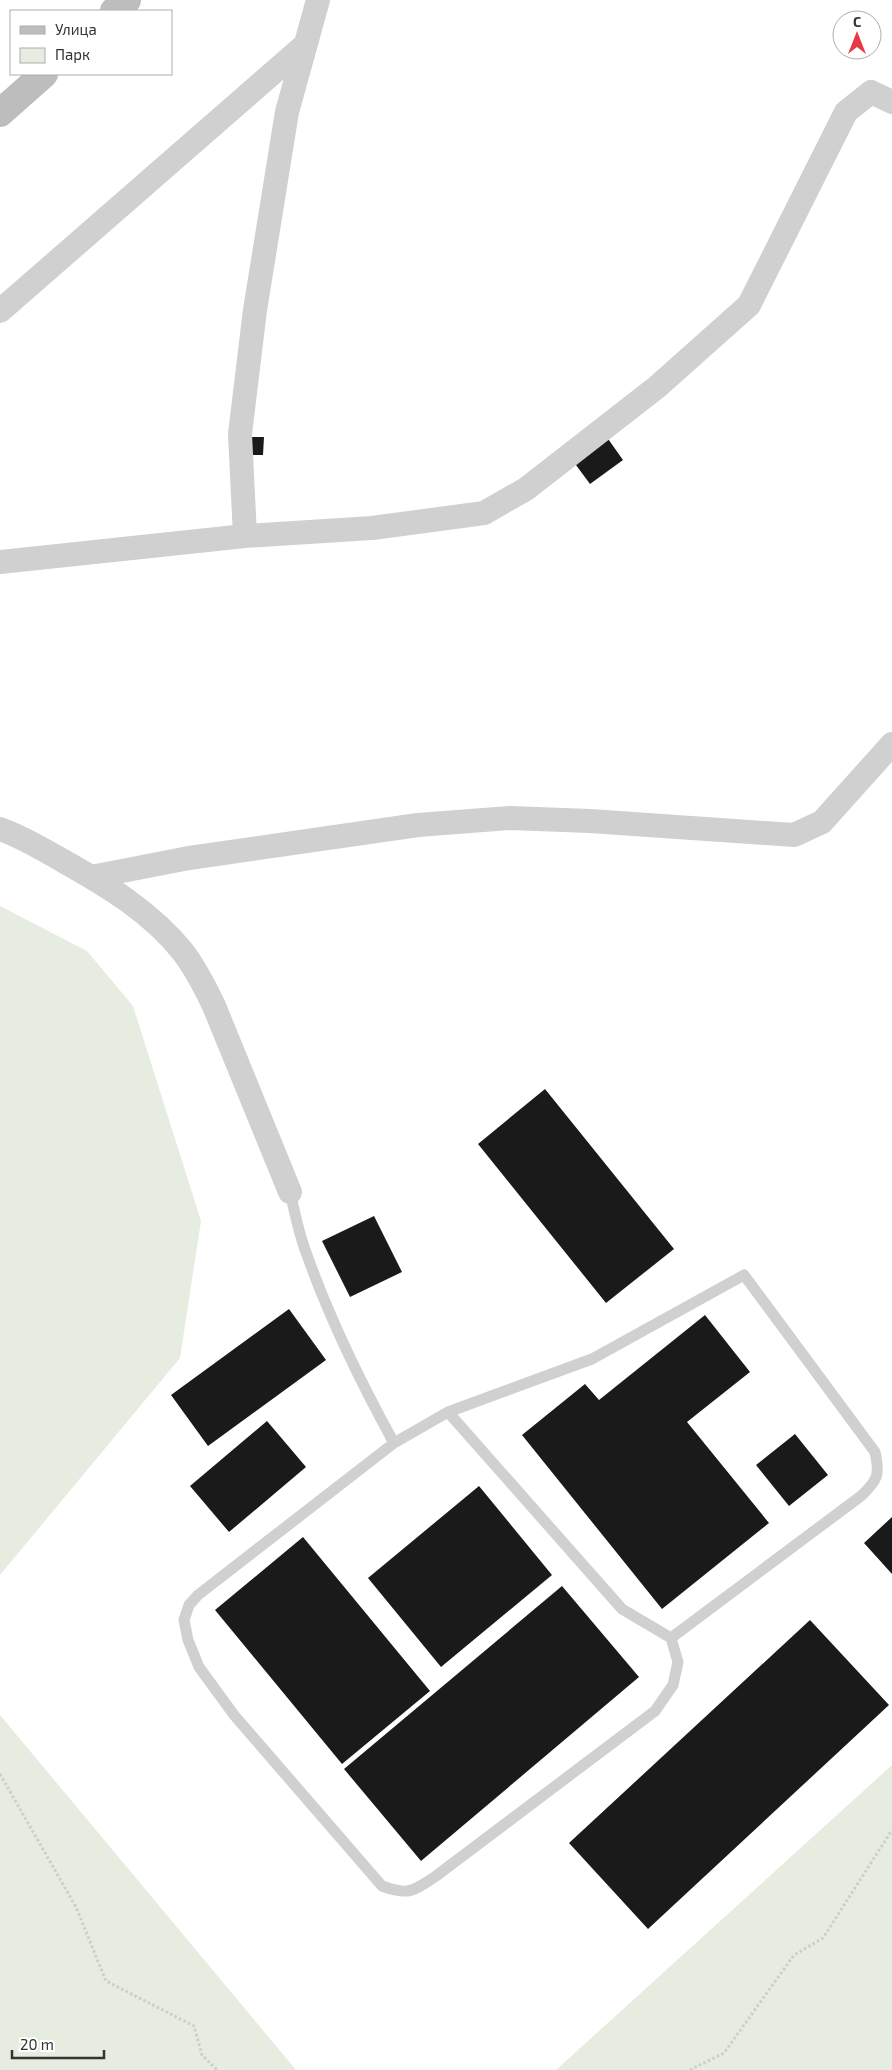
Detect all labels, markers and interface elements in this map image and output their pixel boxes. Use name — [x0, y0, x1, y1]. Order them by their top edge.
legend — [10, 10, 172, 75]
north arrow — [832, 10, 882, 60]
text: С — [853, 13, 861, 30]
text: Улица — [55, 20, 97, 38]
text: Парк — [55, 45, 90, 63]
scale bar — [12, 2028, 105, 2060]
text: 20 m — [20, 2035, 54, 2053]

